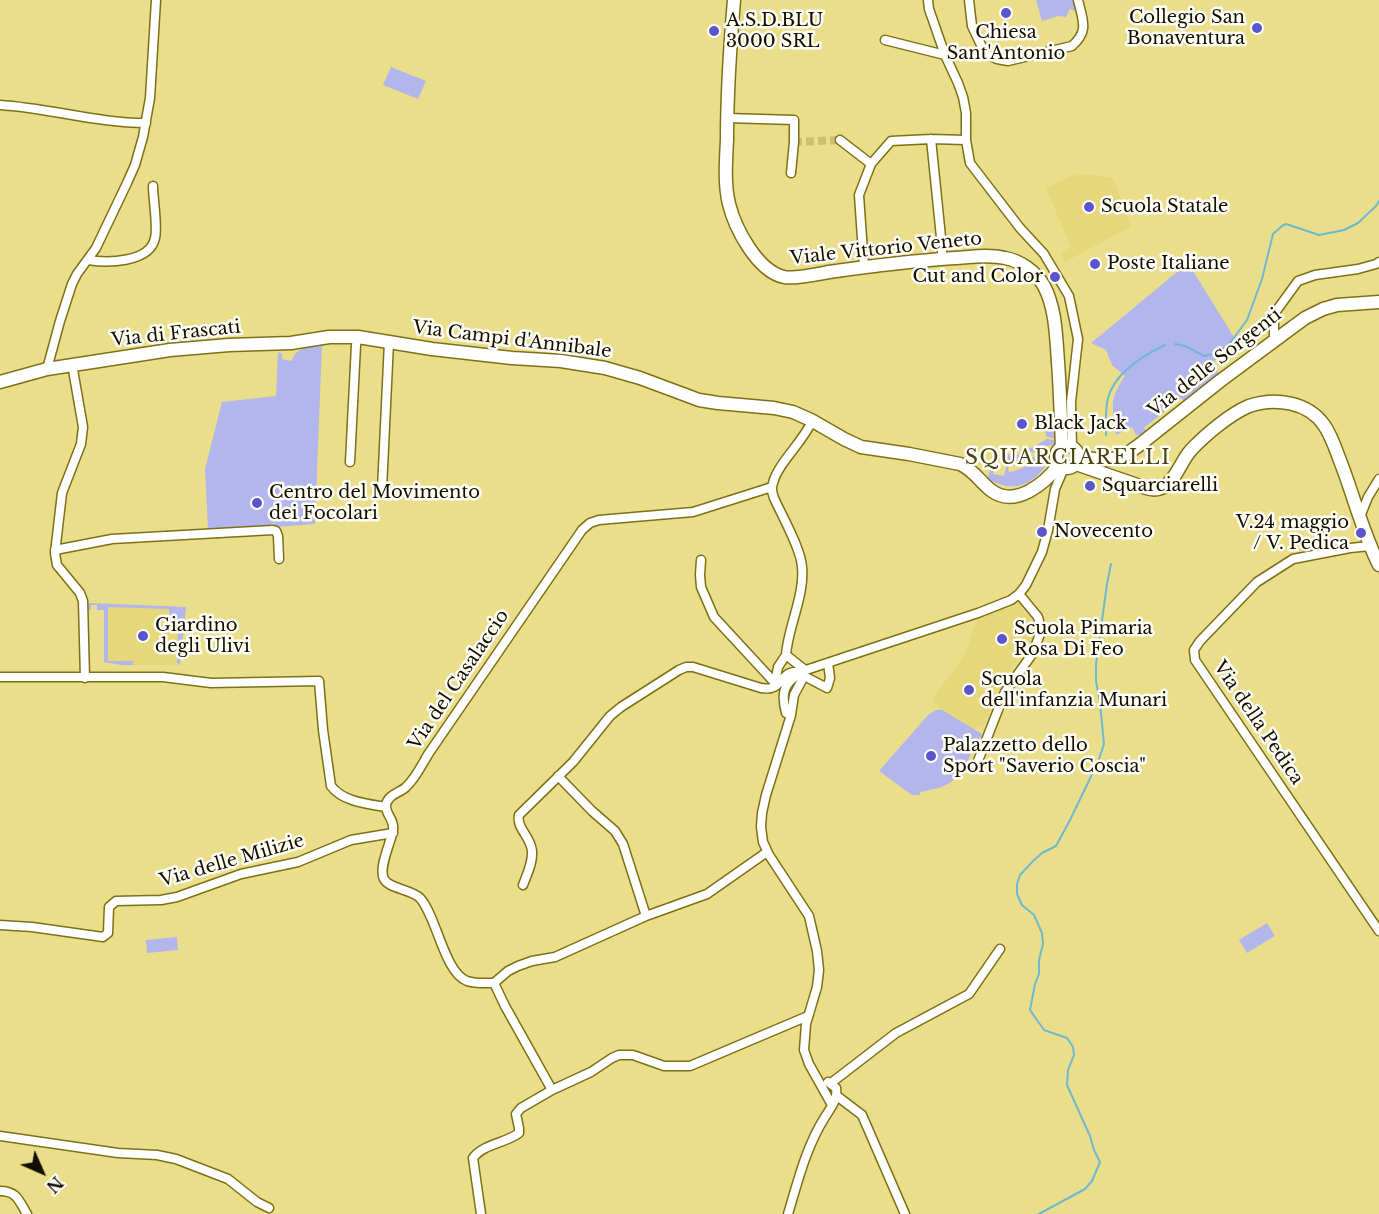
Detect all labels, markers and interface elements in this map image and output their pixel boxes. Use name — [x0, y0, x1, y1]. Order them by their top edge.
marker: Chiesa Sant'Antonio — [999, 6, 1013, 20]
place label: Collegio San Bonaventura — [1127, 7, 1245, 50]
place label: A.S.D.BLU 3000 SRL — [726, 10, 823, 52]
marker: Collegio San Bonaventura — [1250, 21, 1264, 35]
place label: Chiesa Sant'Antonio — [947, 22, 1065, 64]
marker: A.S.D.BLU 3000 SRL — [707, 24, 721, 38]
place label: Scuola Statale — [1101, 196, 1228, 218]
marker: Scuola Statale — [1082, 200, 1096, 214]
street label: Viale Vittorio Veneto — [789, 228, 983, 270]
place label: Poste Italiane — [1107, 253, 1230, 275]
marker: Poste Italiane — [1088, 257, 1102, 271]
place label: Cut and Color — [912, 266, 1043, 288]
marker: Cut and Color — [1048, 270, 1062, 284]
street label: Via delle Sorgenti — [1144, 304, 1286, 422]
street label: Via di Frascati — [110, 316, 242, 352]
street label: Via Campi d'Annibale — [411, 317, 613, 363]
place label: Black Jack — [1034, 413, 1127, 435]
marker: Black Jack — [1015, 417, 1029, 431]
district label: SQUARCIARELLI — [965, 446, 1171, 470]
place label: Squarciarelli — [1102, 475, 1218, 497]
marker: Squarciarelli — [1083, 479, 1097, 493]
place label: Centro del Movimento dei Focolari — [269, 482, 480, 524]
marker: Centro del Movimento dei Focolari — [250, 496, 264, 510]
place label: V.24 maggio / V. Pedica — [1236, 512, 1349, 554]
place label: Novecento — [1054, 521, 1153, 543]
marker: Novecento — [1035, 525, 1049, 539]
marker: V.24 maggio / V. Pedica — [1354, 526, 1368, 540]
street label: Via del Casalaccio — [404, 606, 514, 754]
place label: Giardino degli Ulivi — [155, 615, 250, 658]
place label: Scuola Pimaria Rosa Di Feo — [1014, 618, 1153, 660]
marker: Giardino degli Ulivi — [136, 629, 150, 643]
marker: Scuola Pimaria Rosa Di Feo — [995, 632, 1009, 646]
street label: Via della Pedica — [1209, 657, 1307, 789]
place label: Scuola dell'infanzia Munari — [981, 669, 1167, 712]
marker: Scuola dell'infanzia Munari — [962, 683, 976, 697]
place label: Palazzetto dello Sport "Saverio Coscia" — [943, 735, 1146, 777]
marker: Palazzetto dello Sport "Saverio Coscia" — [924, 749, 938, 763]
street label: Via delle Milizie — [157, 830, 307, 892]
north arrow — [12, 1142, 72, 1202]
text: N — [42, 1172, 67, 1197]

